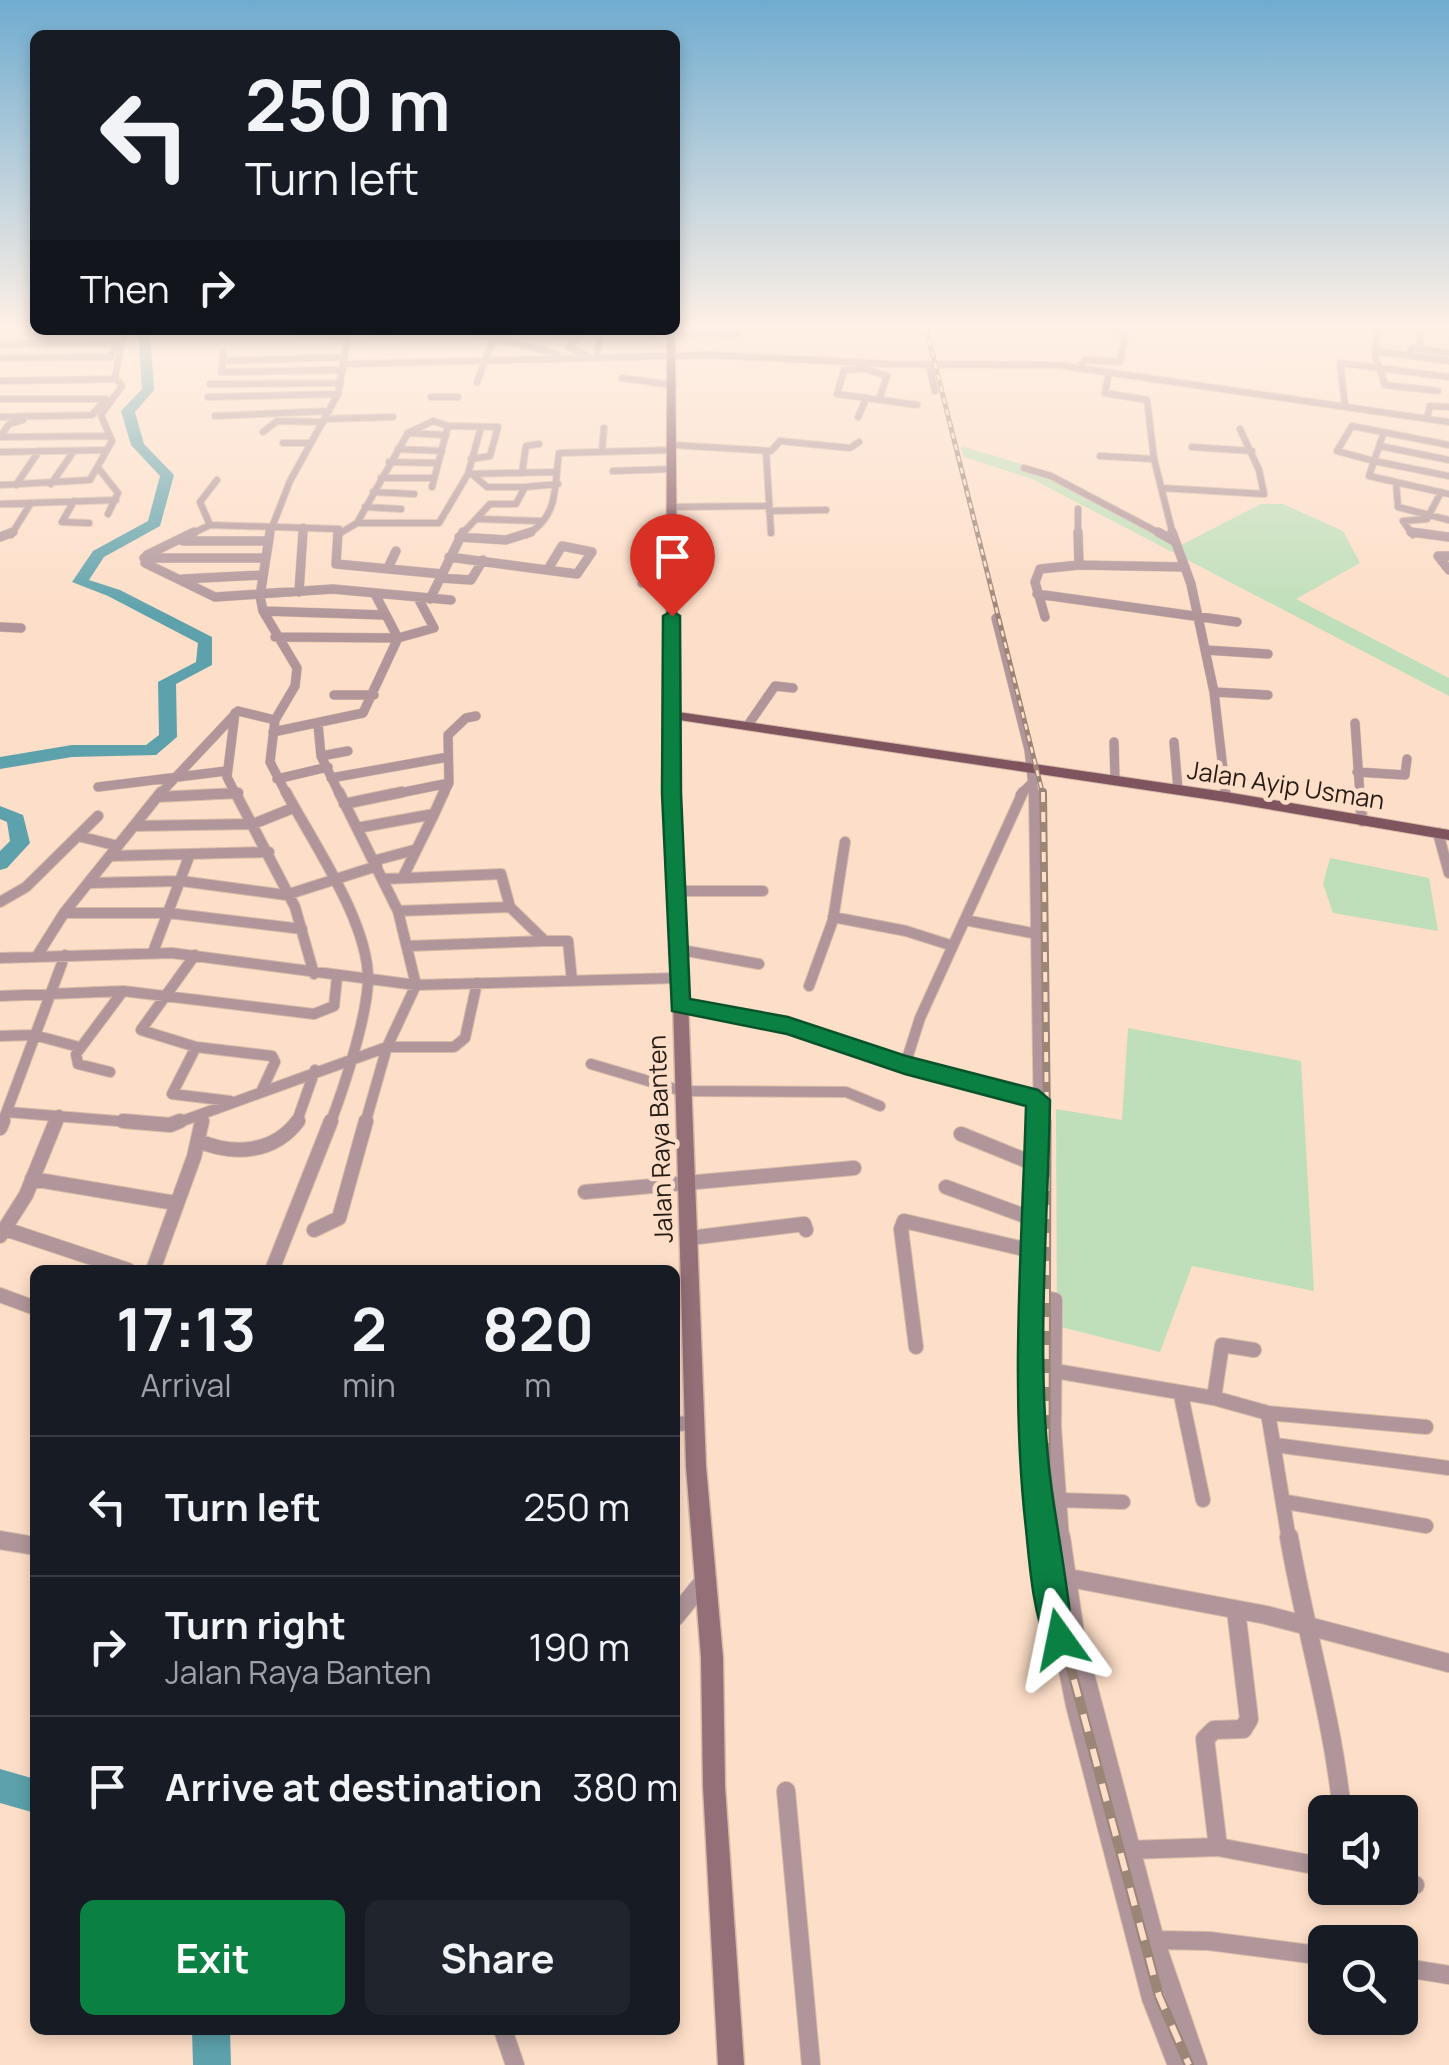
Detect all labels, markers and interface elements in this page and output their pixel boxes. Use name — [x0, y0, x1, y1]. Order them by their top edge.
text: 250 m — [245, 56, 451, 152]
icon: left — [80, 70, 210, 200]
text: Turn left — [245, 147, 419, 209]
icon: right — [189, 260, 244, 315]
text: Then — [80, 262, 169, 314]
pin — [630, 514, 715, 617]
icon: arrive — [645, 529, 700, 584]
street label: Jalan Ayip Usman — [1185, 752, 1387, 817]
street label: Jalan Raya Banten — [638, 1034, 681, 1244]
text: 17:13 — [116, 1287, 256, 1369]
text: 2 — [351, 1287, 387, 1369]
text: 820 — [482, 1287, 594, 1369]
text: Arrival — [140, 1363, 232, 1407]
text: min — [342, 1363, 396, 1407]
text: m — [524, 1363, 551, 1407]
icon: left — [80, 1479, 135, 1534]
text: Turn left — [165, 1480, 321, 1532]
text: 250 m — [523, 1480, 630, 1532]
position arrow — [1008, 1587, 1112, 1691]
text: Turn right — [165, 1598, 346, 1650]
icon: right — [80, 1619, 135, 1674]
text: 190 m — [529, 1620, 630, 1672]
text: Jalan Raya Banten — [165, 1650, 431, 1694]
icon: arrive — [80, 1759, 135, 1814]
text: Arrive at destination — [165, 1760, 542, 1812]
text: 380 m — [572, 1760, 678, 1812]
map controls — [1308, 1795, 1418, 2035]
button: sound — [1308, 1795, 1418, 1905]
button: Exit — [80, 1900, 345, 2015]
button: Share — [365, 1900, 630, 2015]
button: search — [1308, 1925, 1418, 2035]

